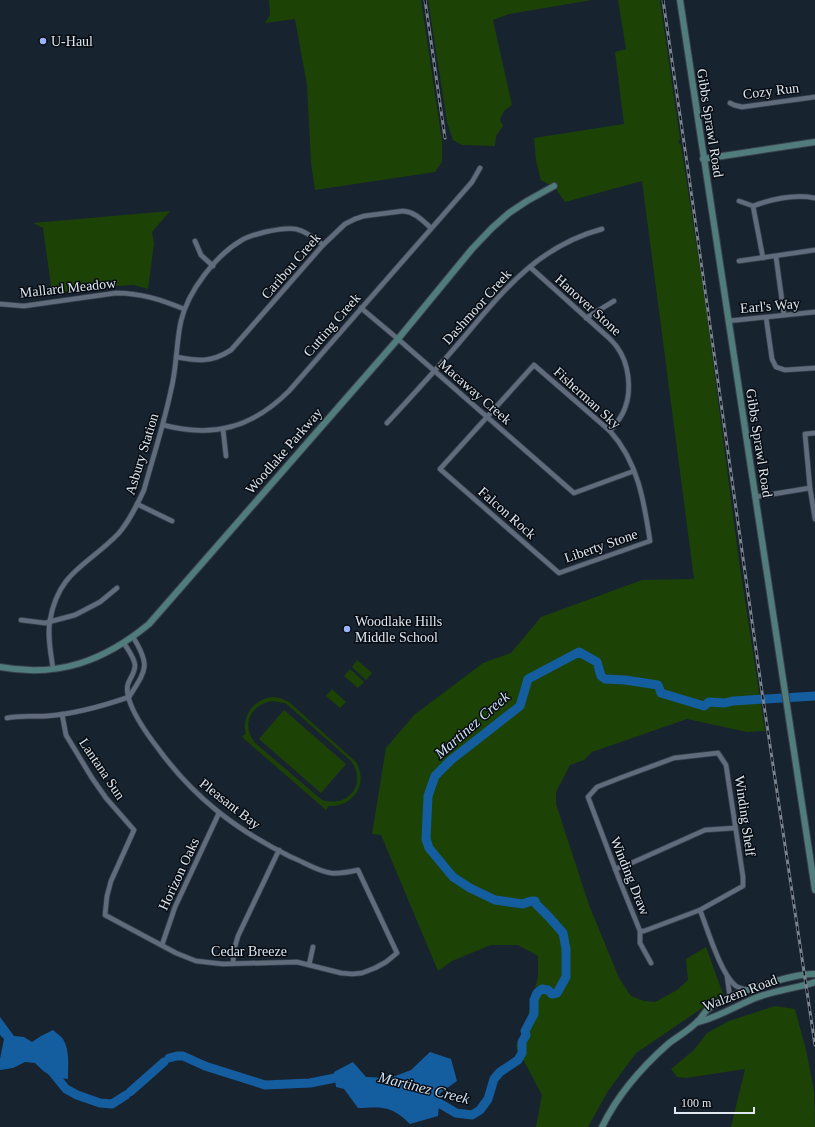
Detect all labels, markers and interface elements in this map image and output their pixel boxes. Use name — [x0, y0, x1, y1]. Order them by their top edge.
place label: U-Haul — [51, 34, 93, 49]
marker: U-Haul — [38, 36, 48, 46]
street label: Gibbs Sprawl Road — [694, 68, 726, 178]
street label: Cozy Run — [742, 80, 800, 102]
street label: Caribou Creek — [258, 230, 324, 302]
street label: Dashmoor Creek — [440, 267, 514, 347]
street label: Hanover Stone — [552, 271, 624, 339]
street label: Mallard Meadow — [19, 275, 118, 301]
street label: Cutting Creek — [300, 290, 364, 360]
street label: Earl's Way — [740, 296, 800, 316]
street label: Macaway Creek — [436, 356, 514, 428]
street label: Fisherman Sky — [551, 364, 623, 432]
street label: Gibbs Sprawl Road — [743, 388, 775, 498]
street label: Woodlake Parkway — [243, 405, 325, 497]
street label: Asbury Station — [122, 411, 162, 497]
street label: Falcon Rock — [475, 484, 539, 542]
street label: Liberty Stone — [562, 526, 640, 566]
place label: Woodlake Hills Middle School — [355, 614, 442, 645]
marker: Woodlake Hills Middle School — [342, 624, 352, 634]
water label: Martinez Creek — [431, 688, 513, 762]
street label: Lantana Sun — [76, 736, 128, 802]
street label: Winding Shelf — [732, 775, 758, 858]
street label: Pleasant Bay — [197, 776, 263, 832]
street label: Horizon Oaks — [156, 835, 202, 913]
street label: Winding Draw — [607, 835, 653, 918]
street label: Cedar Breeze — [211, 944, 287, 959]
street label: Walzem Road — [701, 972, 779, 1014]
water label: Martinez Creek — [376, 1069, 471, 1107]
scale bar — [675, 1089, 754, 1115]
text: 100 m — [681, 1096, 712, 1110]

